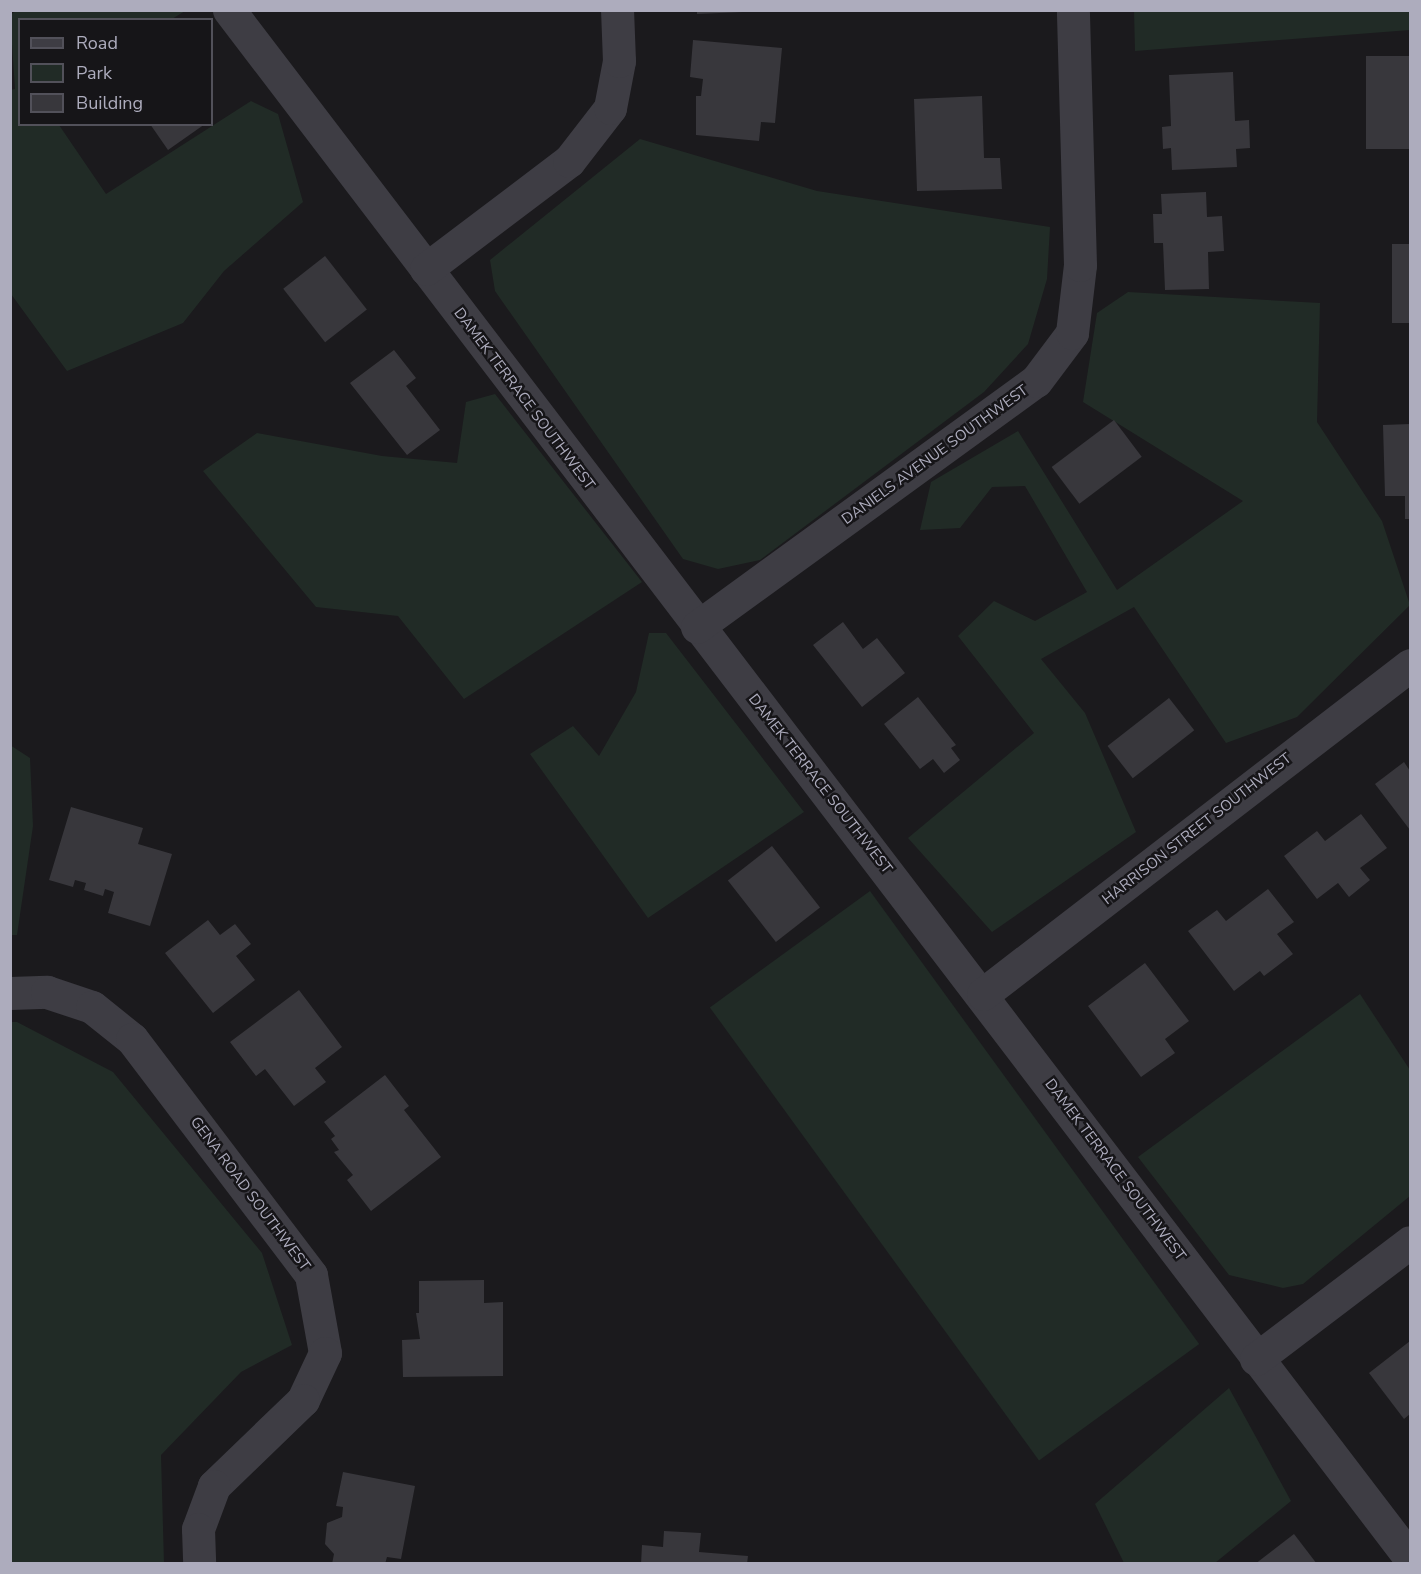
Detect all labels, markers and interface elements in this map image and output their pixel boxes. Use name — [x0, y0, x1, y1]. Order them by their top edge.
legend — [18, 18, 213, 126]
text: Road — [76, 31, 118, 55]
text: Park — [76, 61, 112, 85]
text: Building — [76, 91, 143, 115]
street label: DAMEK TERRACE SOUTHWEST — [450, 305, 598, 493]
street label: DANIELS AVENUE SOUTHWEST — [838, 381, 1032, 529]
street label: DAMEK TERRACE SOUTHWEST — [744, 691, 896, 877]
street label: HARRISON STREET SOUTHWEST — [1099, 749, 1295, 909]
street label: DAMEK TERRACE SOUTHWEST — [1041, 1076, 1189, 1264]
street label: GENA ROAD SOUTHWEST — [186, 1114, 314, 1274]

